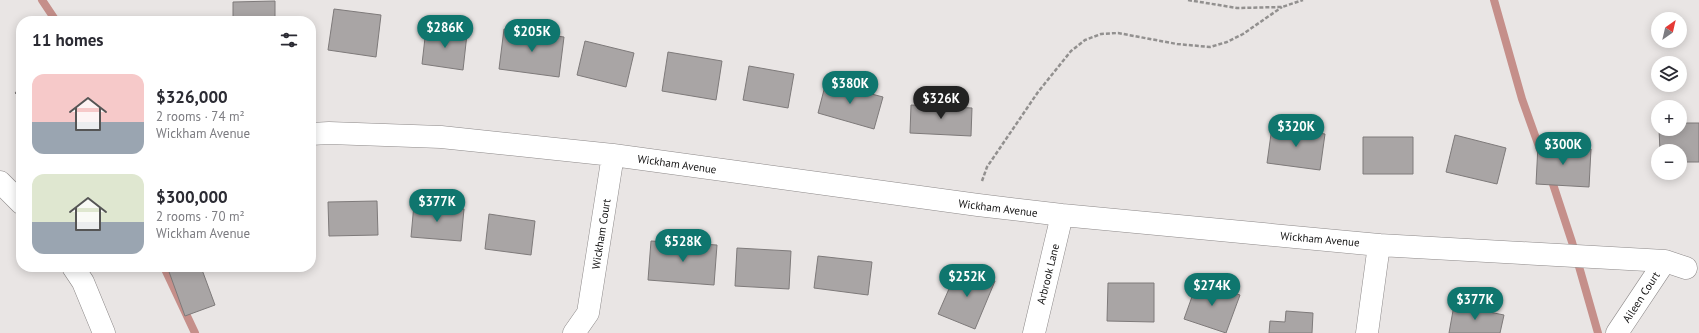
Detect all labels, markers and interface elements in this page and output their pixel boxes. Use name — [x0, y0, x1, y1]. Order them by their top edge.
north arrow — [1651, 12, 1687, 48]
map controls — [1651, 12, 1687, 180]
pin: $286K — [417, 15, 473, 49]
text: $286K — [426, 19, 464, 36]
pin: $205K — [504, 19, 560, 53]
text: $205K — [513, 23, 551, 40]
text: 11 homes — [32, 29, 103, 51]
icon: filters — [278, 29, 300, 51]
button: layers — [1651, 56, 1687, 92]
pin: $380K — [822, 71, 878, 105]
text: $380K — [831, 75, 869, 92]
text: $326,000 — [156, 86, 228, 108]
pin: $326K — [913, 86, 969, 120]
icon: home — [64, 90, 112, 138]
text: $326K — [922, 90, 960, 107]
button: + — [1651, 100, 1687, 136]
text: 2 rooms · 74 m² — [156, 108, 245, 125]
pin: $320K — [1268, 114, 1324, 148]
text: $320K — [1277, 118, 1315, 135]
text: Wickham Avenue — [156, 125, 250, 142]
pin: $300K — [1535, 132, 1591, 166]
text: $300K — [1544, 136, 1582, 153]
button: − — [1651, 144, 1687, 180]
street label: Wickham Avenue — [637, 152, 718, 177]
text: $300,000 — [156, 186, 228, 208]
pin: $377K — [409, 189, 465, 223]
icon: home — [64, 190, 112, 238]
text: $377K — [418, 193, 456, 210]
street label: Wickham Avenue — [958, 196, 1039, 220]
street label: Wickham Court — [589, 198, 614, 270]
text: 2 rooms · 70 m² — [156, 208, 245, 225]
text: Wickham Avenue — [156, 225, 250, 242]
pin: $528K — [655, 229, 711, 263]
street label: Wickham Avenue — [1280, 229, 1361, 249]
text: $528K — [664, 233, 702, 250]
street label: Arbrook Lane — [1034, 242, 1062, 306]
pin: $252K — [939, 264, 995, 298]
text: $252K — [948, 268, 986, 285]
street label: Aileen Court — [1619, 269, 1663, 325]
pin: $274K — [1184, 273, 1240, 307]
text: $274K — [1193, 277, 1231, 294]
pin: $377K — [1447, 287, 1503, 321]
text: $377K — [1456, 291, 1494, 308]

